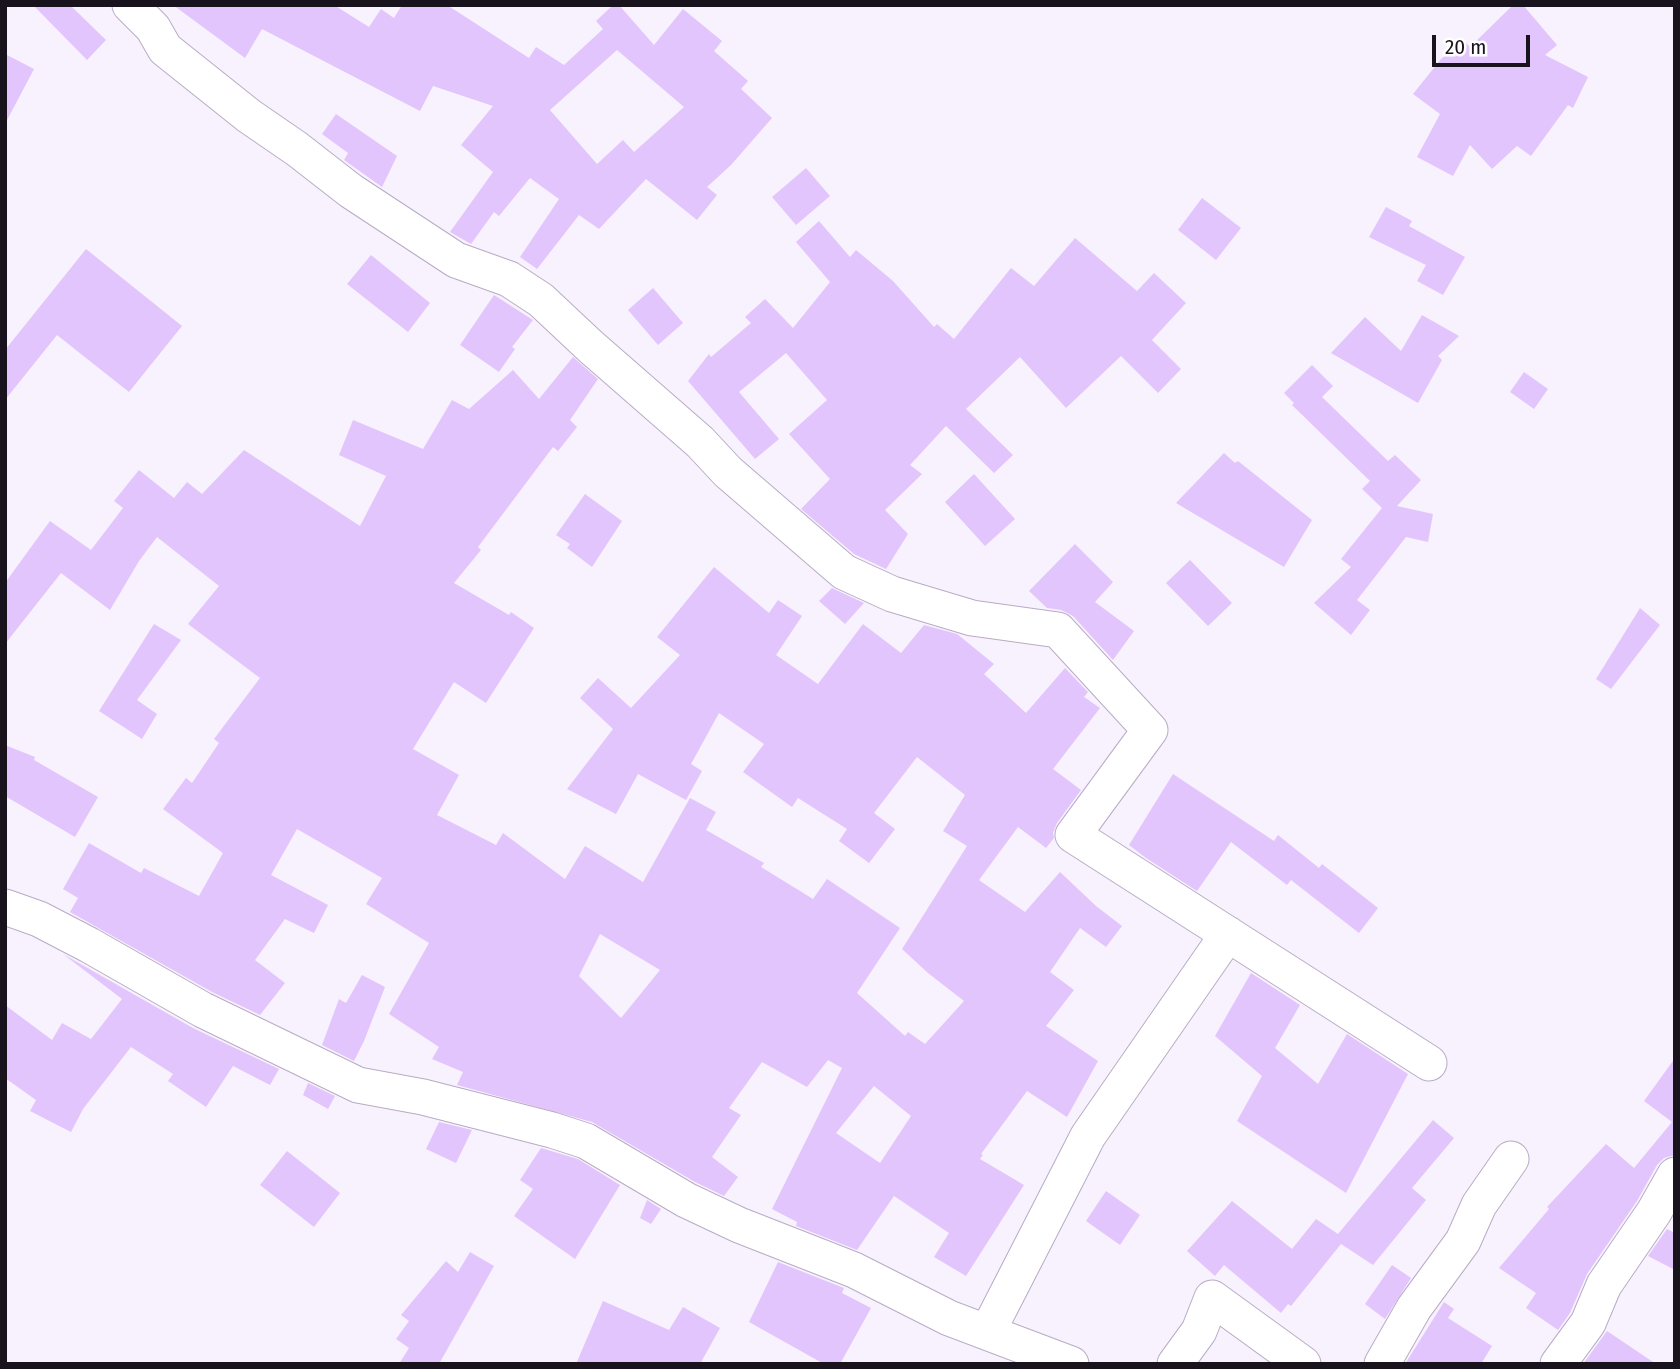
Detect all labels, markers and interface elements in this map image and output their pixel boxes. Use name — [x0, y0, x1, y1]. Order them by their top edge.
scale bar — [1435, 21, 1533, 65]
text: 20 m — [1445, 34, 1486, 60]

